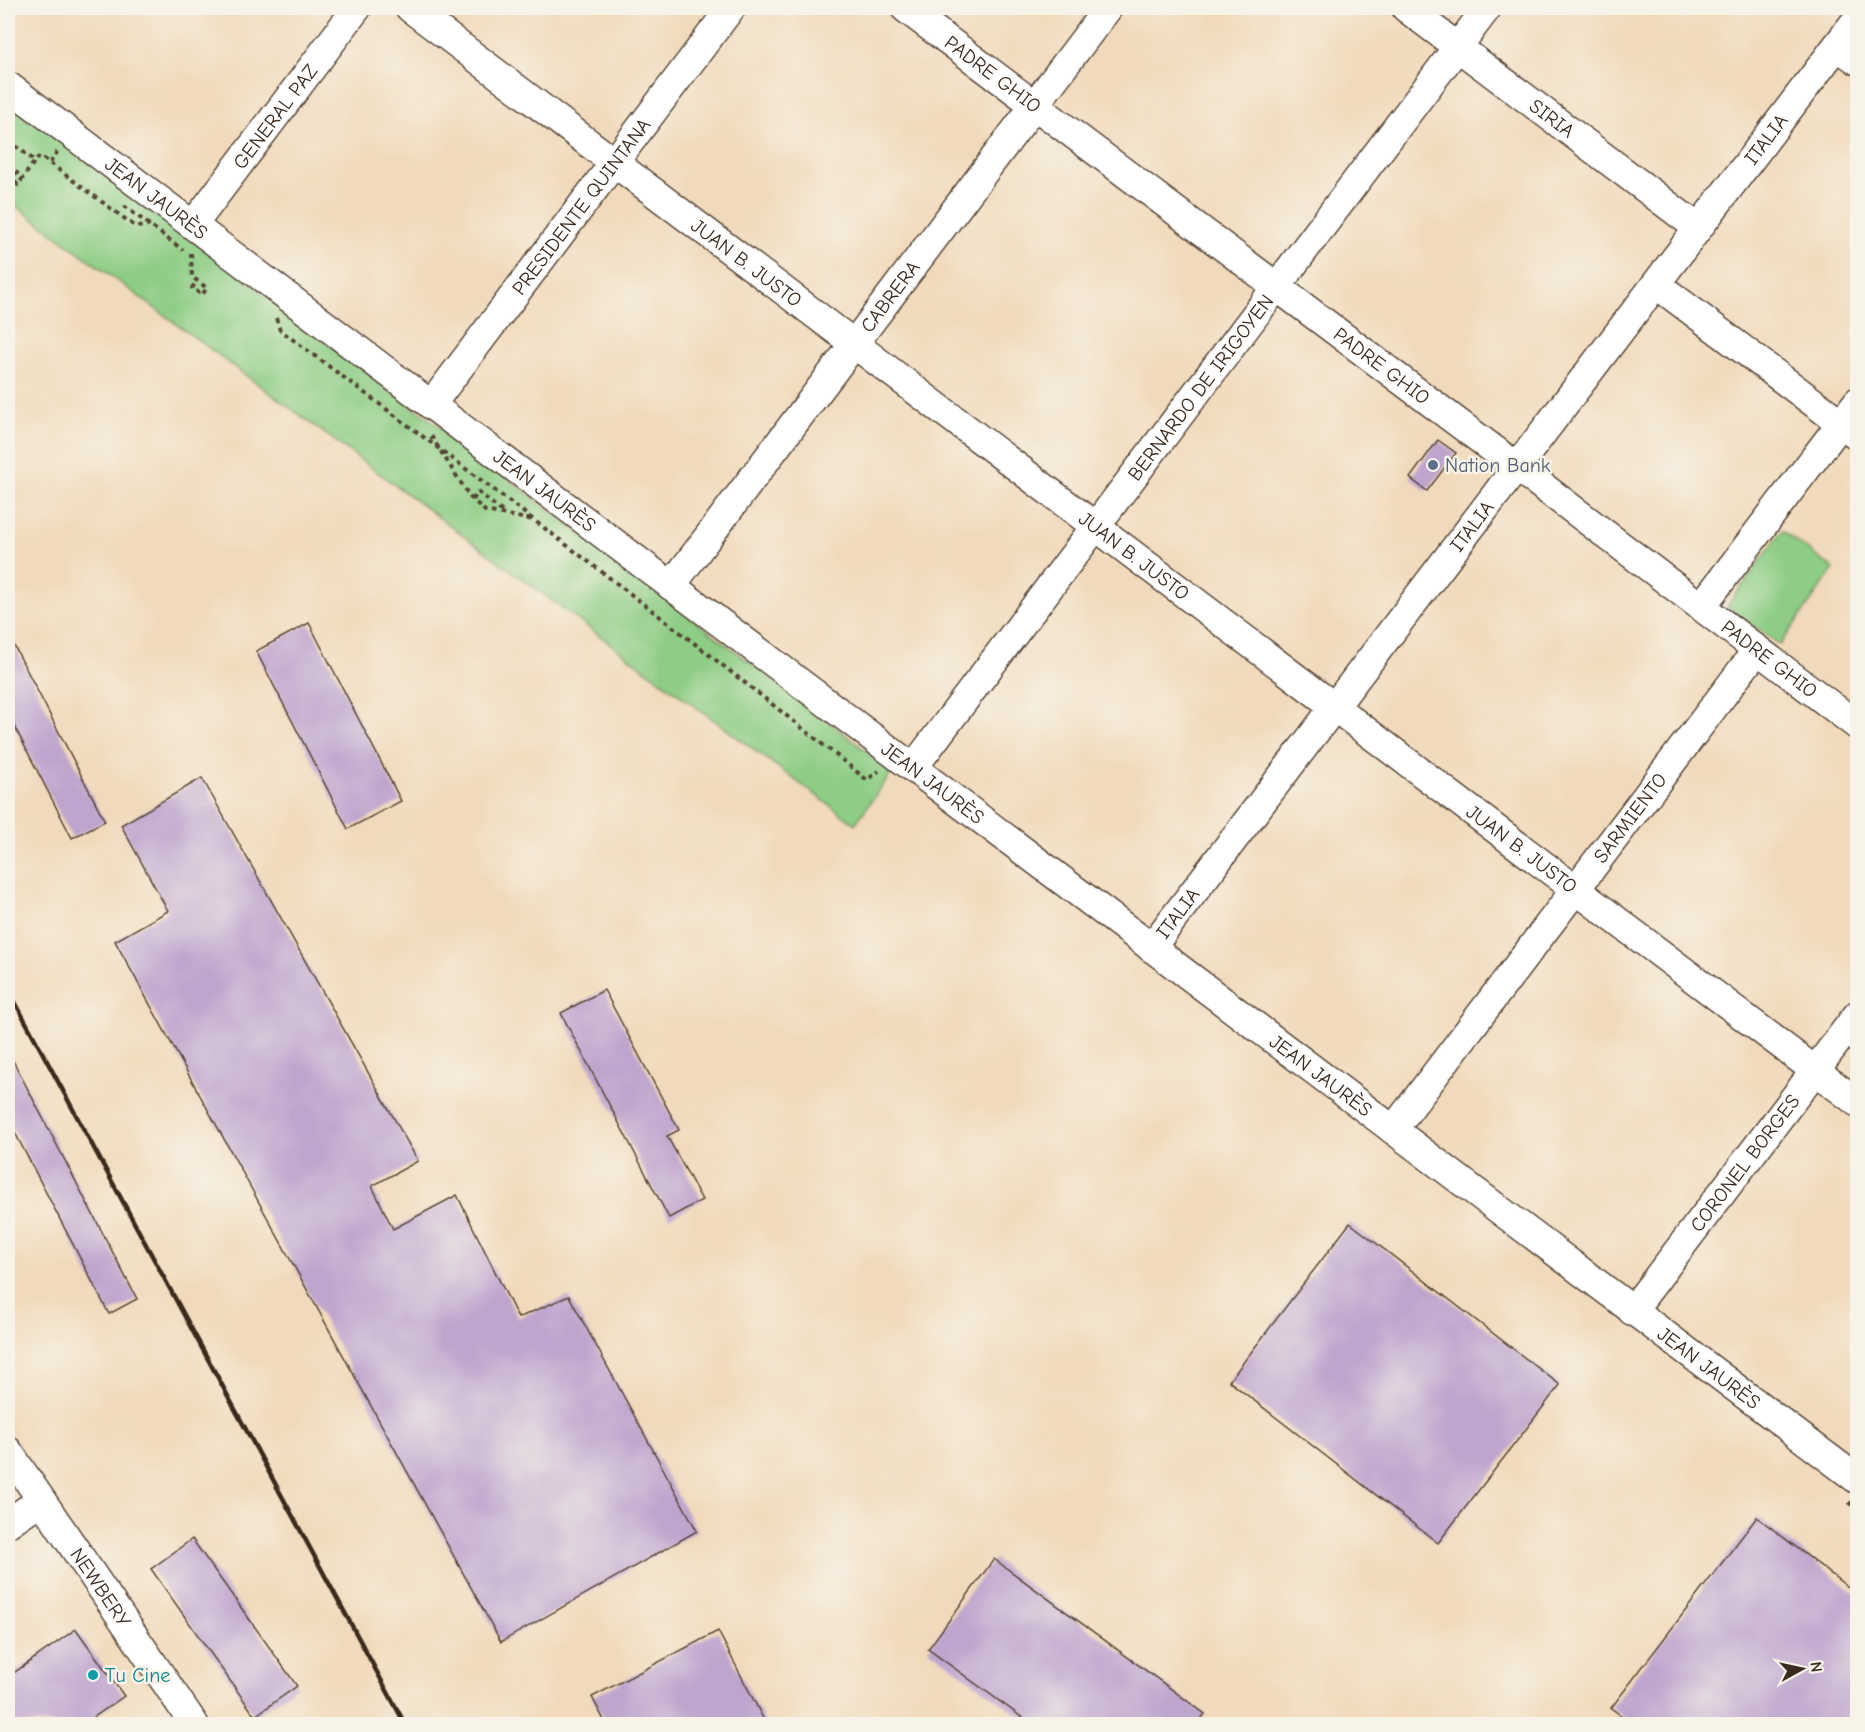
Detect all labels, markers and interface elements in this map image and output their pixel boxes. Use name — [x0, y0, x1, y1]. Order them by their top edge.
street label: PADRE GHIO — [940, 31, 1045, 118]
street label: GENERAL PAZ — [228, 60, 323, 174]
street label: SIRIA — [1525, 94, 1579, 143]
street label: ITALIA — [1740, 109, 1793, 169]
street label: PRESIDENTE QUINTANA — [507, 114, 656, 299]
street label: JEAN JAURÈS — [100, 152, 212, 244]
street label: JUAN B. JUSTO — [687, 214, 806, 312]
street label: CABRERA — [856, 256, 925, 337]
street label: BERNARDO DE IRIGOYEN — [1123, 290, 1279, 485]
street label: PADRE GHIO — [1329, 323, 1434, 409]
street label: JEAN JAURÈS — [489, 445, 600, 537]
place label: Nation Bank — [1445, 454, 1551, 477]
marker: Nation Bank — [1426, 458, 1440, 472]
street label: ITALIA — [1446, 496, 1499, 556]
street label: JUAN B. JUSTO — [1074, 507, 1194, 605]
street label: PADRE GHIO — [1717, 615, 1822, 703]
street label: JEAN JAURÈS — [877, 737, 988, 829]
street label: SARMIENTO — [1589, 769, 1672, 867]
street label: JUAN B. JUSTO — [1462, 800, 1581, 898]
street label: ITALIA — [1151, 883, 1205, 943]
street label: JEAN JAURÈS — [1265, 1030, 1376, 1122]
street label: CORONEL BORGES — [1685, 1090, 1805, 1237]
street label: JEAN JAURÈS — [1653, 1322, 1765, 1414]
street label: NEWBERY — [65, 1544, 136, 1632]
north arrow — [1772, 1639, 1832, 1699]
text: N — [1806, 1661, 1826, 1673]
place label: Tu Cine — [105, 1664, 170, 1687]
marker: Tu Cine — [86, 1668, 100, 1682]

